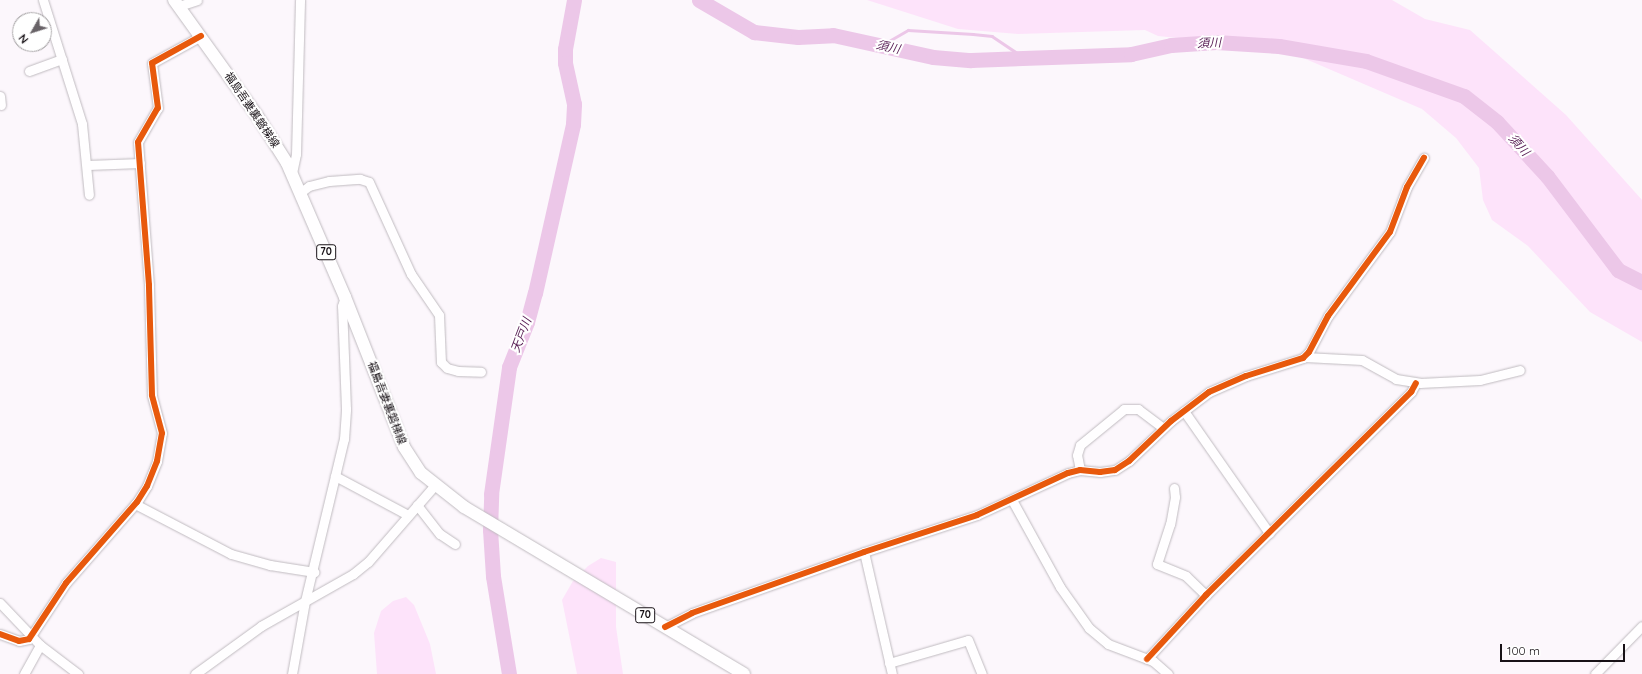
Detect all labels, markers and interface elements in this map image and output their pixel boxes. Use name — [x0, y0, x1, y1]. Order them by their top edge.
north arrow — [12, 12, 52, 52]
text: N — [15, 31, 31, 46]
water label: 須川 — [1197, 35, 1221, 51]
water label: 須川 — [875, 37, 901, 57]
street label: 福島吾妻裏磐梯線 — [222, 70, 282, 150]
water label: 須川 — [1506, 131, 1532, 159]
road number: 70 — [316, 244, 336, 260]
water label: 天戸川 — [508, 316, 534, 354]
street label: 福島吾妻裏磐梯線 — [365, 360, 409, 446]
road number: 70 — [635, 607, 655, 623]
scale bar — [1502, 636, 1627, 662]
text: 100 m — [1507, 643, 1540, 658]

